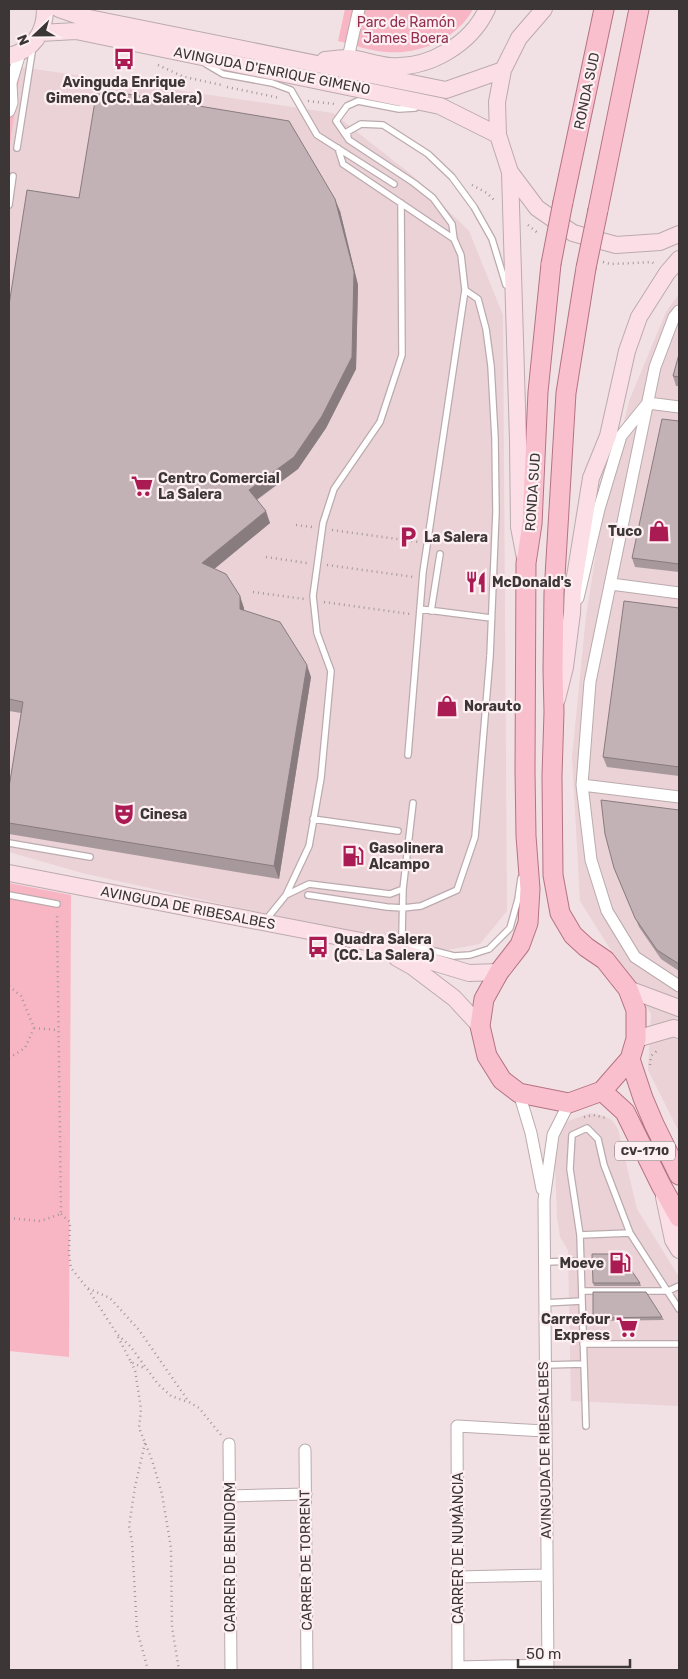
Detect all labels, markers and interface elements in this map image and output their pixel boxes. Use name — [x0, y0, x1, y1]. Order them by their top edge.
north arrow — [10, 10, 60, 60]
park label: Parc de Ramón James Boera — [357, 14, 455, 47]
text: N — [14, 32, 33, 48]
street label: AVINGUDA D'ENRIQUE GIMENO — [172, 44, 372, 98]
bus stop icon: Avinguda Enrique Gimeno (CC. La Salera) — [111, 46, 137, 72]
street label: RONDA SUD — [571, 51, 603, 131]
place label: Avinguda Enrique Gimeno (CC. La Salera) — [46, 74, 202, 107]
street label: RONDA SUD — [522, 452, 544, 532]
place label: Centro Comercial La Salera — [158, 470, 280, 503]
supermarket icon: Centro Comercial La Salera — [129, 473, 155, 499]
shop icon: Tuco — [646, 518, 672, 544]
place label: Tuco — [608, 523, 642, 540]
parking icon: La Salera — [395, 524, 421, 550]
place label: La Salera — [424, 529, 488, 546]
restaurant icon: McDonald's — [463, 569, 489, 595]
place label: McDonald's — [492, 574, 572, 591]
shop icon: Norauto — [434, 693, 460, 719]
place label: Norauto — [464, 698, 521, 715]
theatre icon: Cinesa — [111, 801, 137, 827]
place label: Cinesa — [140, 806, 187, 823]
place label: Gasolinera Alcampo — [369, 840, 443, 873]
fuel station icon: Gasolinera Alcampo — [340, 843, 366, 869]
street label: AVINGUDA DE RIBESALBES — [99, 883, 277, 933]
place label: Quadra Salera (CC. La Salera) — [334, 931, 435, 964]
bus stop icon: Quadra Salera (CC. La Salera) — [305, 934, 331, 960]
road number: CV-1710 — [615, 1142, 675, 1160]
fuel station icon: Moeve — [607, 1250, 633, 1276]
place label: Moeve — [559, 1255, 604, 1272]
place label: Carrefour Express — [541, 1311, 611, 1344]
supermarket icon: Carrefour Express — [614, 1314, 640, 1340]
street label: AVINGUDA DE RIBESALBES — [535, 1361, 555, 1539]
street label: CARRER DE NUMÀNCIA — [449, 1471, 467, 1624]
street label: CARRER DE BENIDORM — [222, 1482, 239, 1632]
street label: CARRER DE TORRENT — [296, 1489, 316, 1631]
scale bar — [518, 1636, 630, 1668]
text: 50 m — [526, 1645, 561, 1663]

